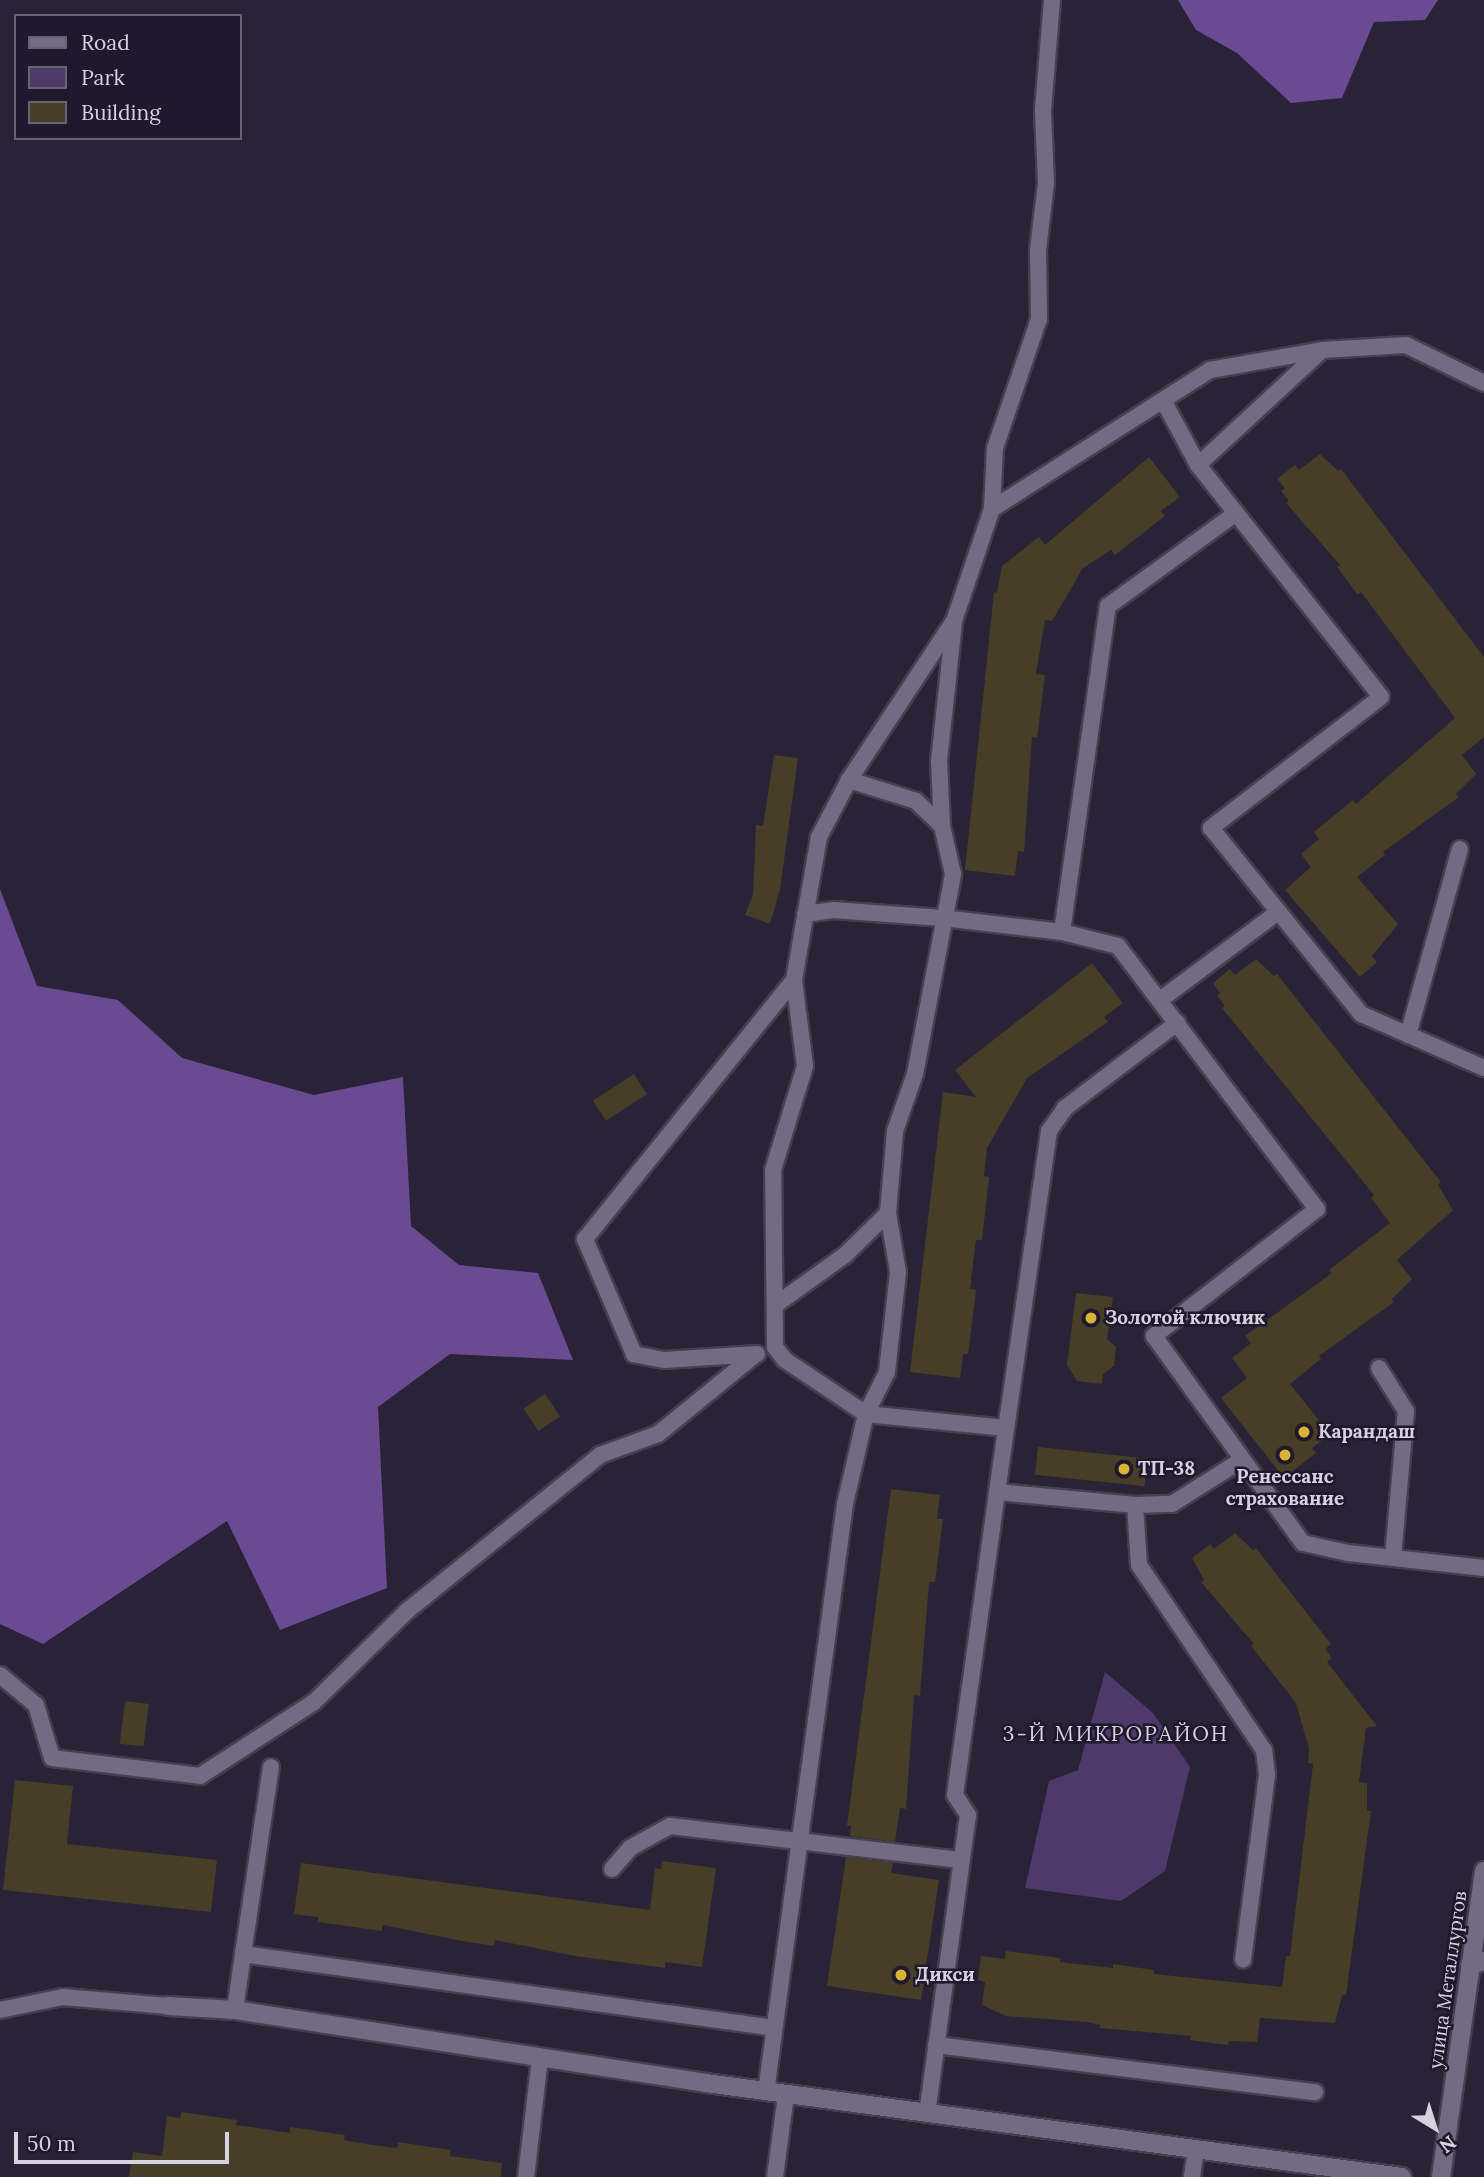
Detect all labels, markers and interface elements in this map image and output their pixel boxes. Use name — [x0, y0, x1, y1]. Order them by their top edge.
legend — [14, 14, 242, 140]
text: Road — [81, 29, 130, 56]
text: Park — [81, 64, 125, 91]
text: Building — [81, 99, 161, 126]
place label: Золотой ключик — [1105, 1307, 1265, 1329]
marker: Золотой ключик — [1083, 1310, 1099, 1326]
place label: Карандаш — [1318, 1421, 1415, 1443]
marker: Карандаш — [1296, 1424, 1312, 1440]
marker: Ренессанс страхование — [1277, 1447, 1293, 1463]
place label: ТП-38 — [1138, 1458, 1195, 1480]
marker: ТП-38 — [1116, 1461, 1132, 1477]
place label: Ренессанс страхование — [1226, 1466, 1344, 1510]
district label: 3-Й МИКРОРАЙОН — [1005, 1721, 1227, 1747]
street label: улица Металлургов — [1424, 1889, 1472, 2071]
place label: Дикси — [915, 1964, 975, 1986]
marker: Дикси — [893, 1967, 909, 1983]
north arrow — [1400, 2093, 1470, 2163]
scale bar — [18, 2118, 233, 2162]
text: 50 m — [27, 2130, 76, 2157]
text: N — [1435, 2131, 1461, 2159]

